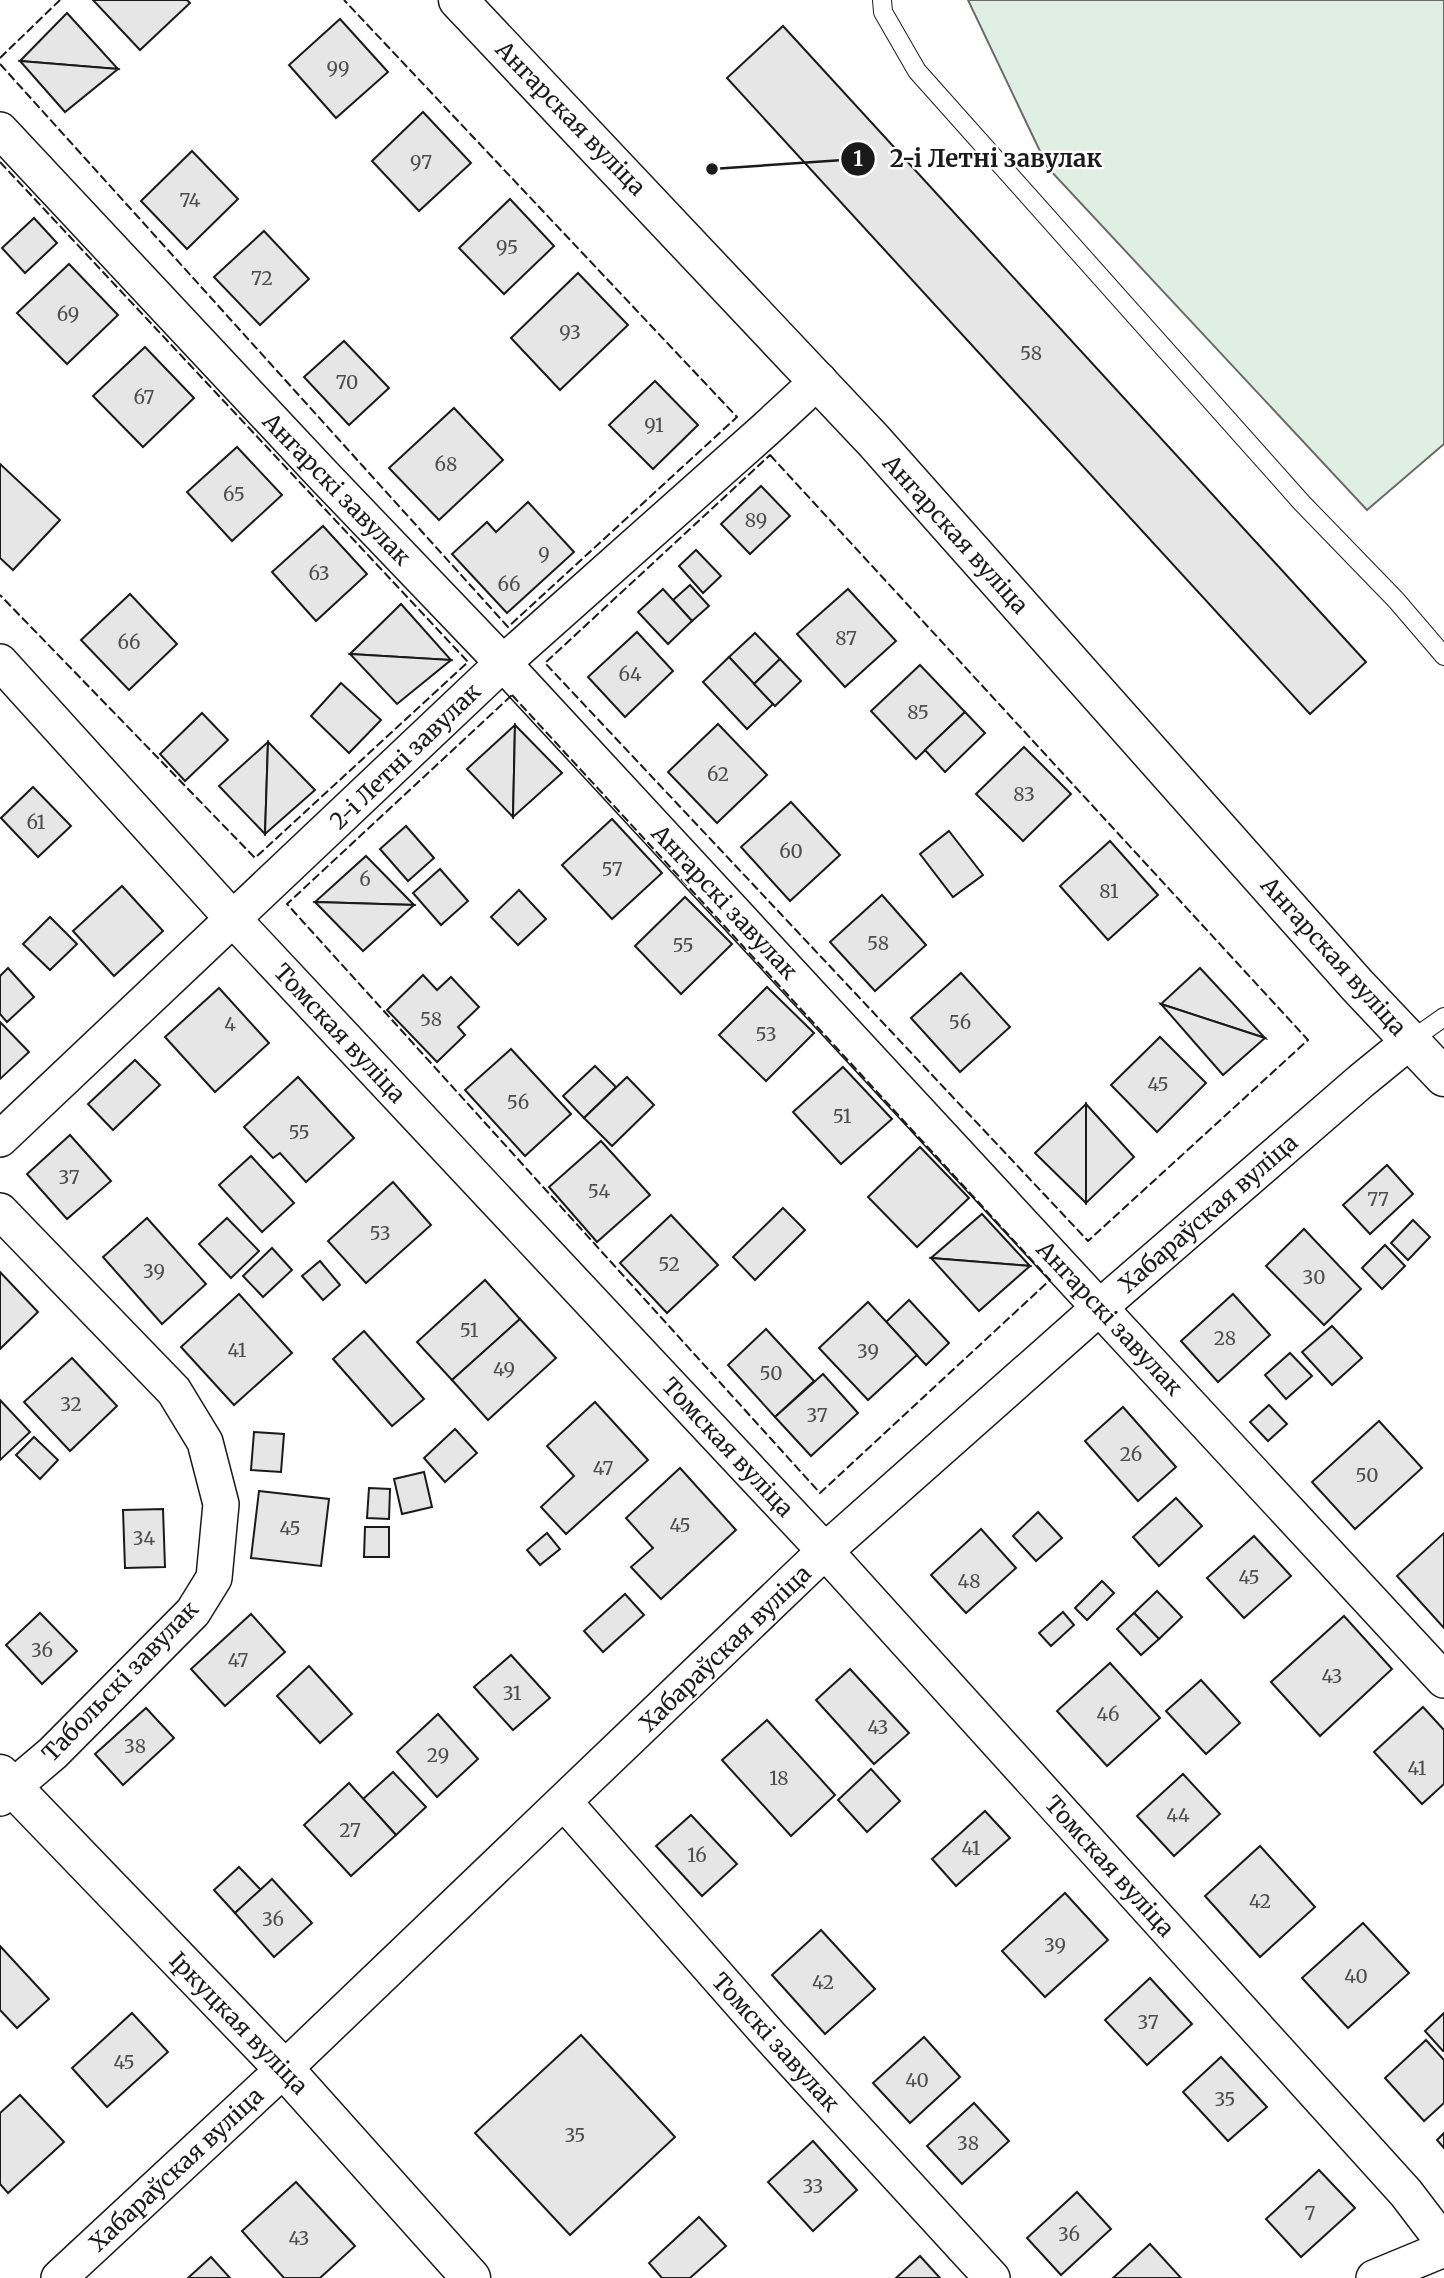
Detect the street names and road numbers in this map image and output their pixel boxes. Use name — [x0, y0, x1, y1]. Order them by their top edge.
street label: Ангарская вуліца — [489, 34, 652, 201]
street label: Ангарскі завулак — [256, 406, 417, 572]
street label: Ангарская вуліца — [876, 448, 1035, 619]
street label: 2-і Летні завулак — [324, 676, 487, 835]
street label: Ангарскі завулак — [645, 818, 804, 986]
street label: Ангарская вуліца — [1254, 870, 1413, 1041]
street label: Томская вуліца — [268, 957, 412, 1109]
street label: Хабараўская вуліца — [1113, 1128, 1303, 1298]
street label: Ангарскі завулак — [1030, 1234, 1189, 1402]
street label: Томская вуліца — [656, 1371, 800, 1523]
street label: Хабараўская вуліца — [633, 1559, 817, 1737]
street label: Табольскі завулак — [36, 1594, 205, 1768]
street label: Томская вуліца — [1039, 1789, 1181, 1943]
street label: Іркуцкая вуліца — [164, 1946, 314, 2100]
street label: Томскі завулак — [706, 1967, 846, 2118]
street label: Хабараўская вуліца — [83, 2081, 269, 2257]

